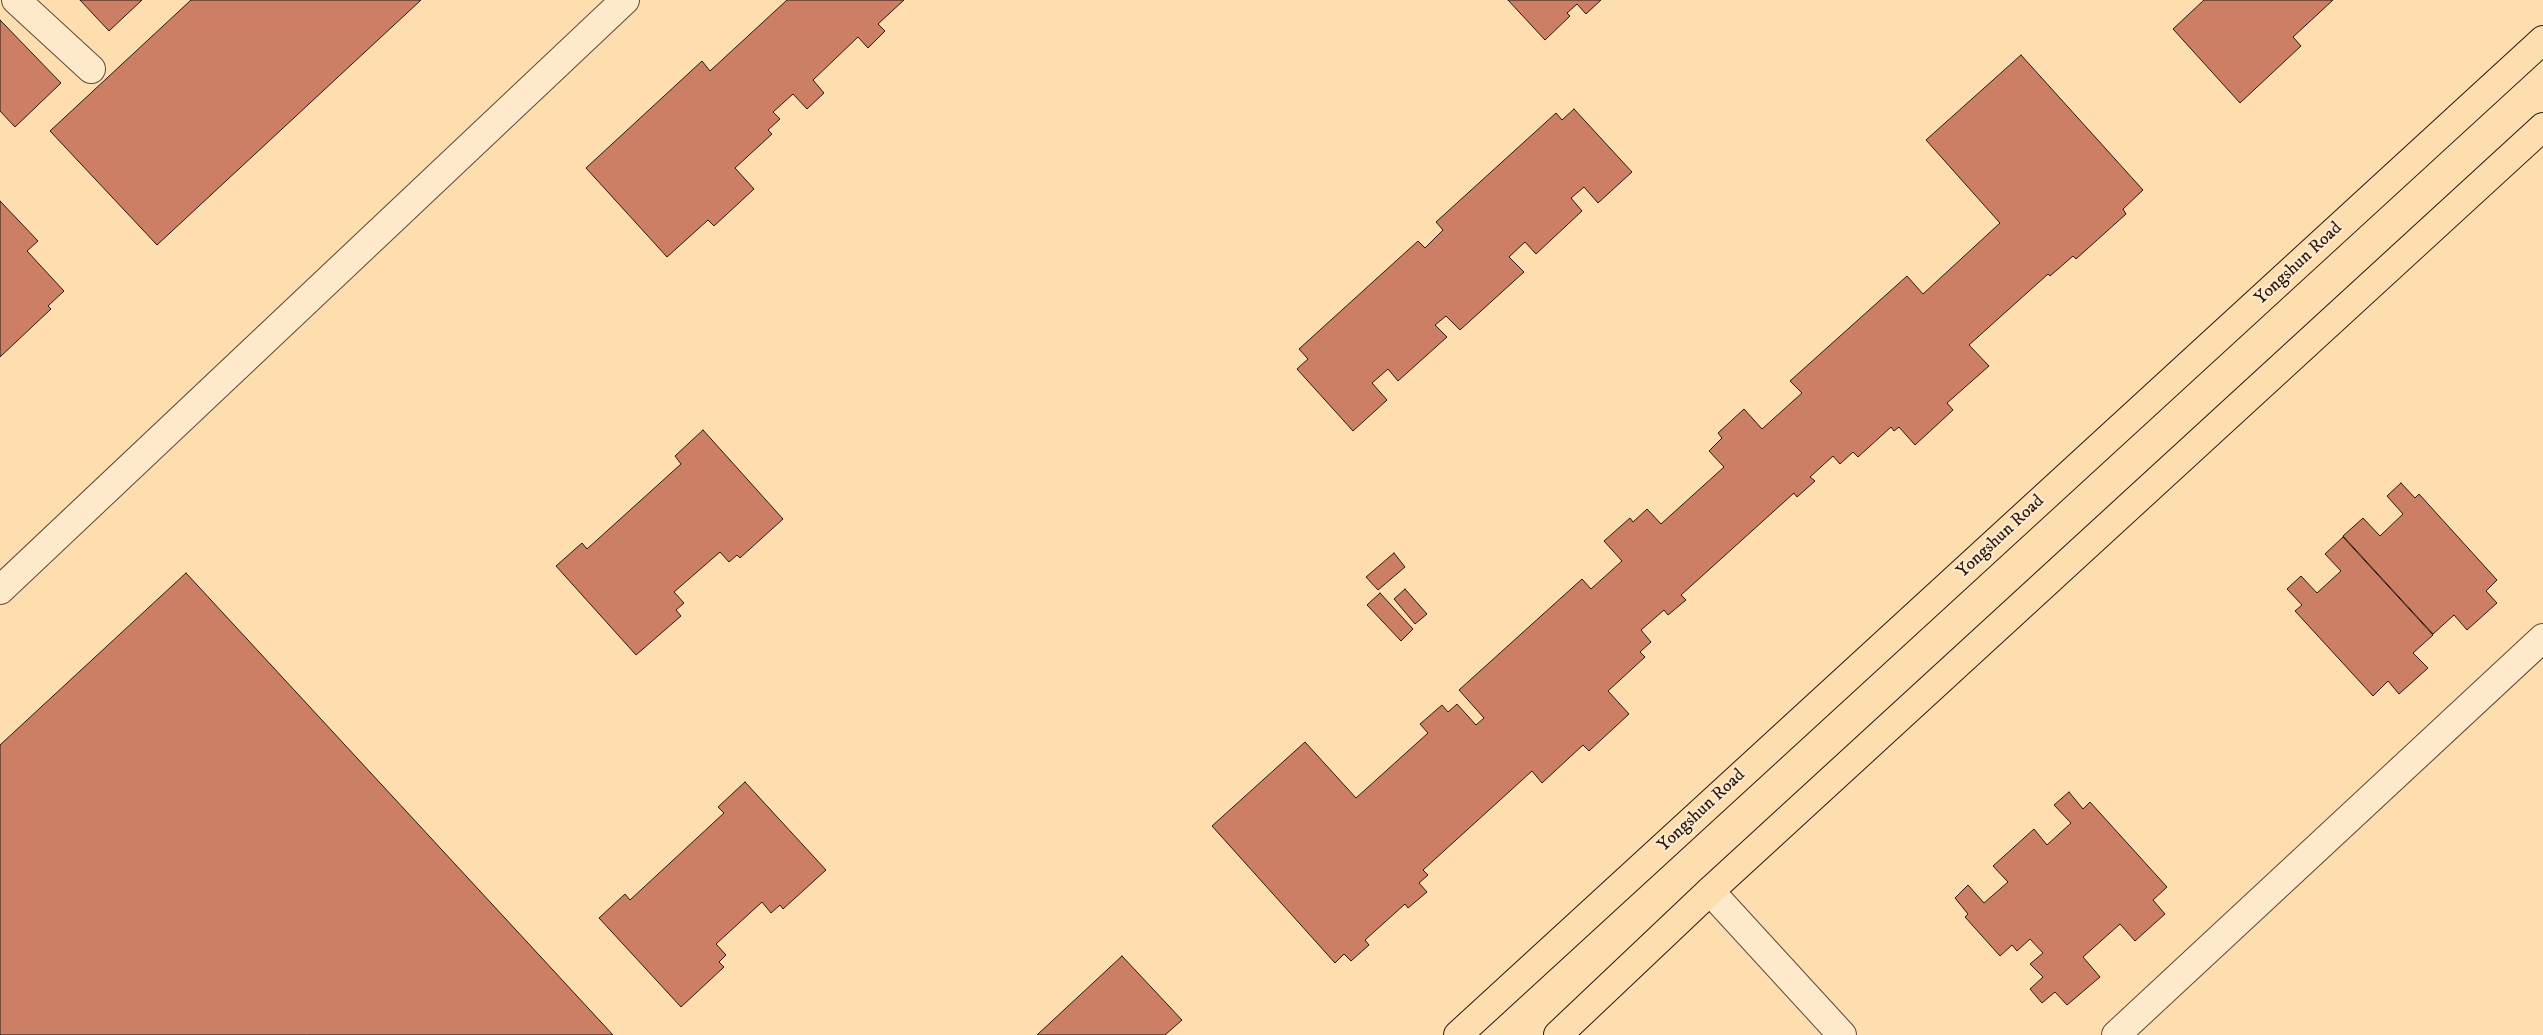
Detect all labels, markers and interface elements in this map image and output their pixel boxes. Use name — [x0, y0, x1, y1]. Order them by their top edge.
street label: Yongshun Road — [2251, 218, 2347, 310]
street label: Yongshun Road — [1953, 491, 2049, 583]
street label: Yongshun Road — [1654, 765, 1750, 857]

